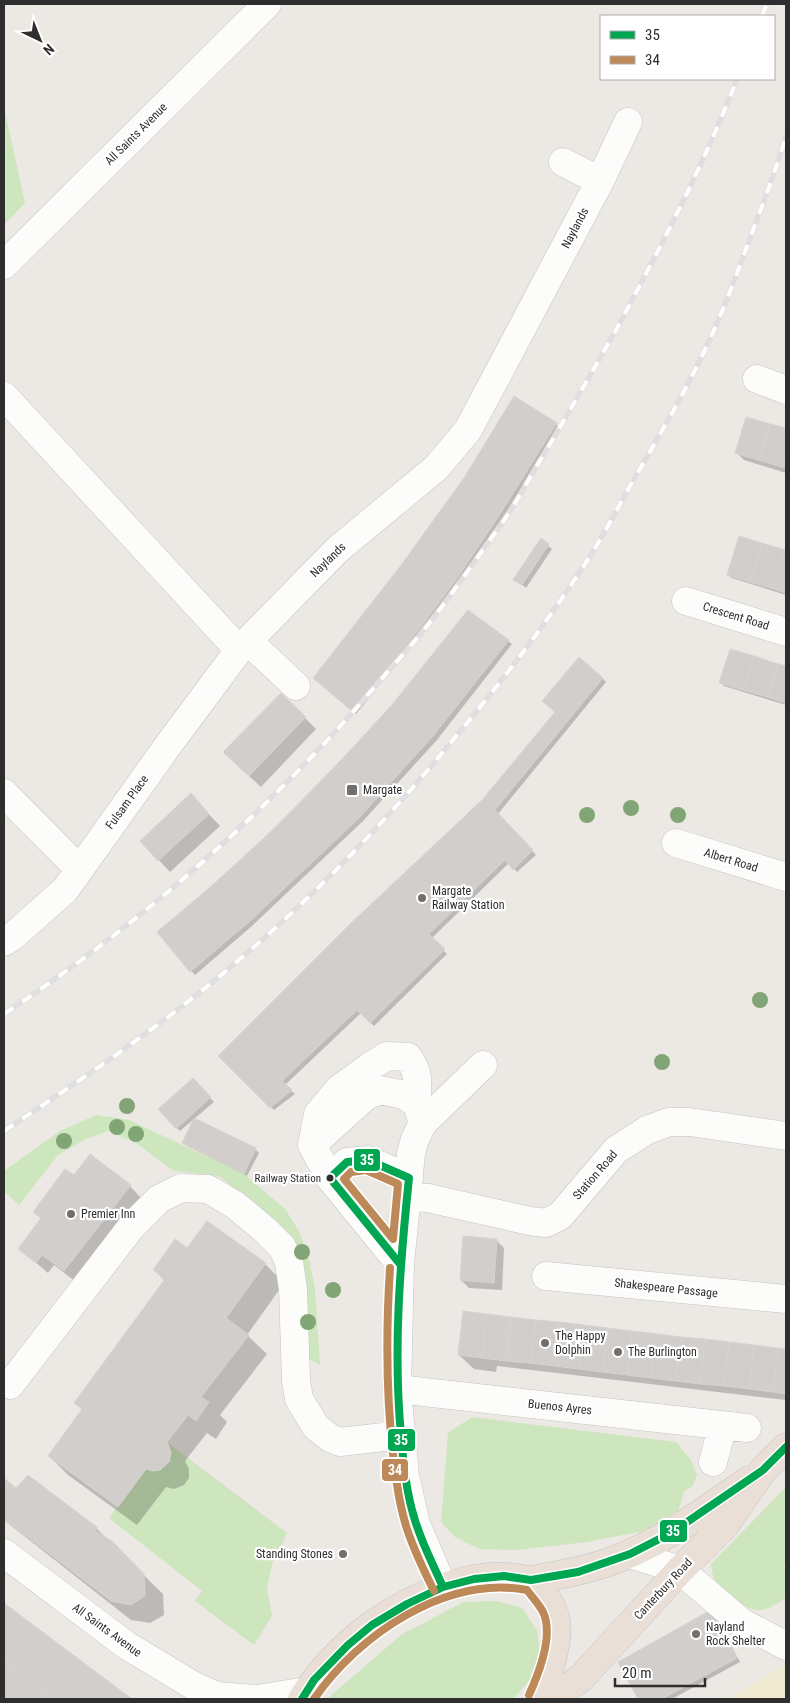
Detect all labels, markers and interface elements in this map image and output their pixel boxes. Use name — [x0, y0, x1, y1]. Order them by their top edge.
north arrow — [15, 15, 65, 65]
legend — [600, 15, 775, 80]
text: 35 — [645, 26, 660, 44]
text: N — [40, 41, 57, 58]
text: 34 — [645, 51, 660, 69]
street label: All Saints Avenue — [102, 100, 170, 168]
street label: Naylands — [559, 205, 591, 251]
street label: Naylands — [307, 540, 349, 580]
street label: Crescent Road — [701, 599, 771, 633]
street label: Fulsam Place — [103, 772, 152, 832]
marker: Margate — [345, 783, 359, 797]
place label: Margate — [363, 783, 403, 797]
street label: Albert Road — [702, 845, 760, 875]
place label: Margate Railway Station — [432, 884, 505, 912]
marker: Margate Railway Station — [416, 892, 428, 904]
line badge: 35 — [353, 1148, 381, 1172]
street label: Station Road — [570, 1148, 620, 1202]
text: 35 — [360, 1152, 374, 1168]
place label: Railway Station — [255, 1172, 321, 1185]
marker: Railway Station — [325, 1173, 335, 1183]
place label: Premier Inn — [81, 1207, 135, 1221]
marker: Premier Inn — [65, 1208, 77, 1220]
street label: Shakespeare Passage — [614, 1276, 719, 1300]
place label: The Happy Dolphin — [555, 1329, 605, 1357]
marker: The Happy Dolphin — [539, 1337, 551, 1349]
place label: The Burlington — [628, 1345, 697, 1359]
marker: The Burlington — [612, 1346, 624, 1358]
street label: Buenos Ayres — [527, 1397, 593, 1417]
line badge: 35 — [387, 1428, 416, 1452]
text: 35 — [394, 1432, 408, 1448]
line badge: 34 — [381, 1458, 409, 1482]
text: 34 — [388, 1462, 402, 1478]
line badge: 35 — [659, 1519, 688, 1543]
text: 35 — [666, 1523, 680, 1539]
place label: Standing Stones — [256, 1547, 333, 1561]
marker: Standing Stones — [337, 1548, 349, 1560]
street label: Canterbury Road — [631, 1555, 695, 1622]
street label: All Saints Avenue — [70, 1600, 145, 1660]
place label: Nayland Rock Shelter — [706, 1620, 766, 1648]
marker: Nayland Rock Shelter — [690, 1628, 702, 1640]
scale bar — [615, 1656, 705, 1688]
text: 20 m — [622, 1664, 652, 1682]

